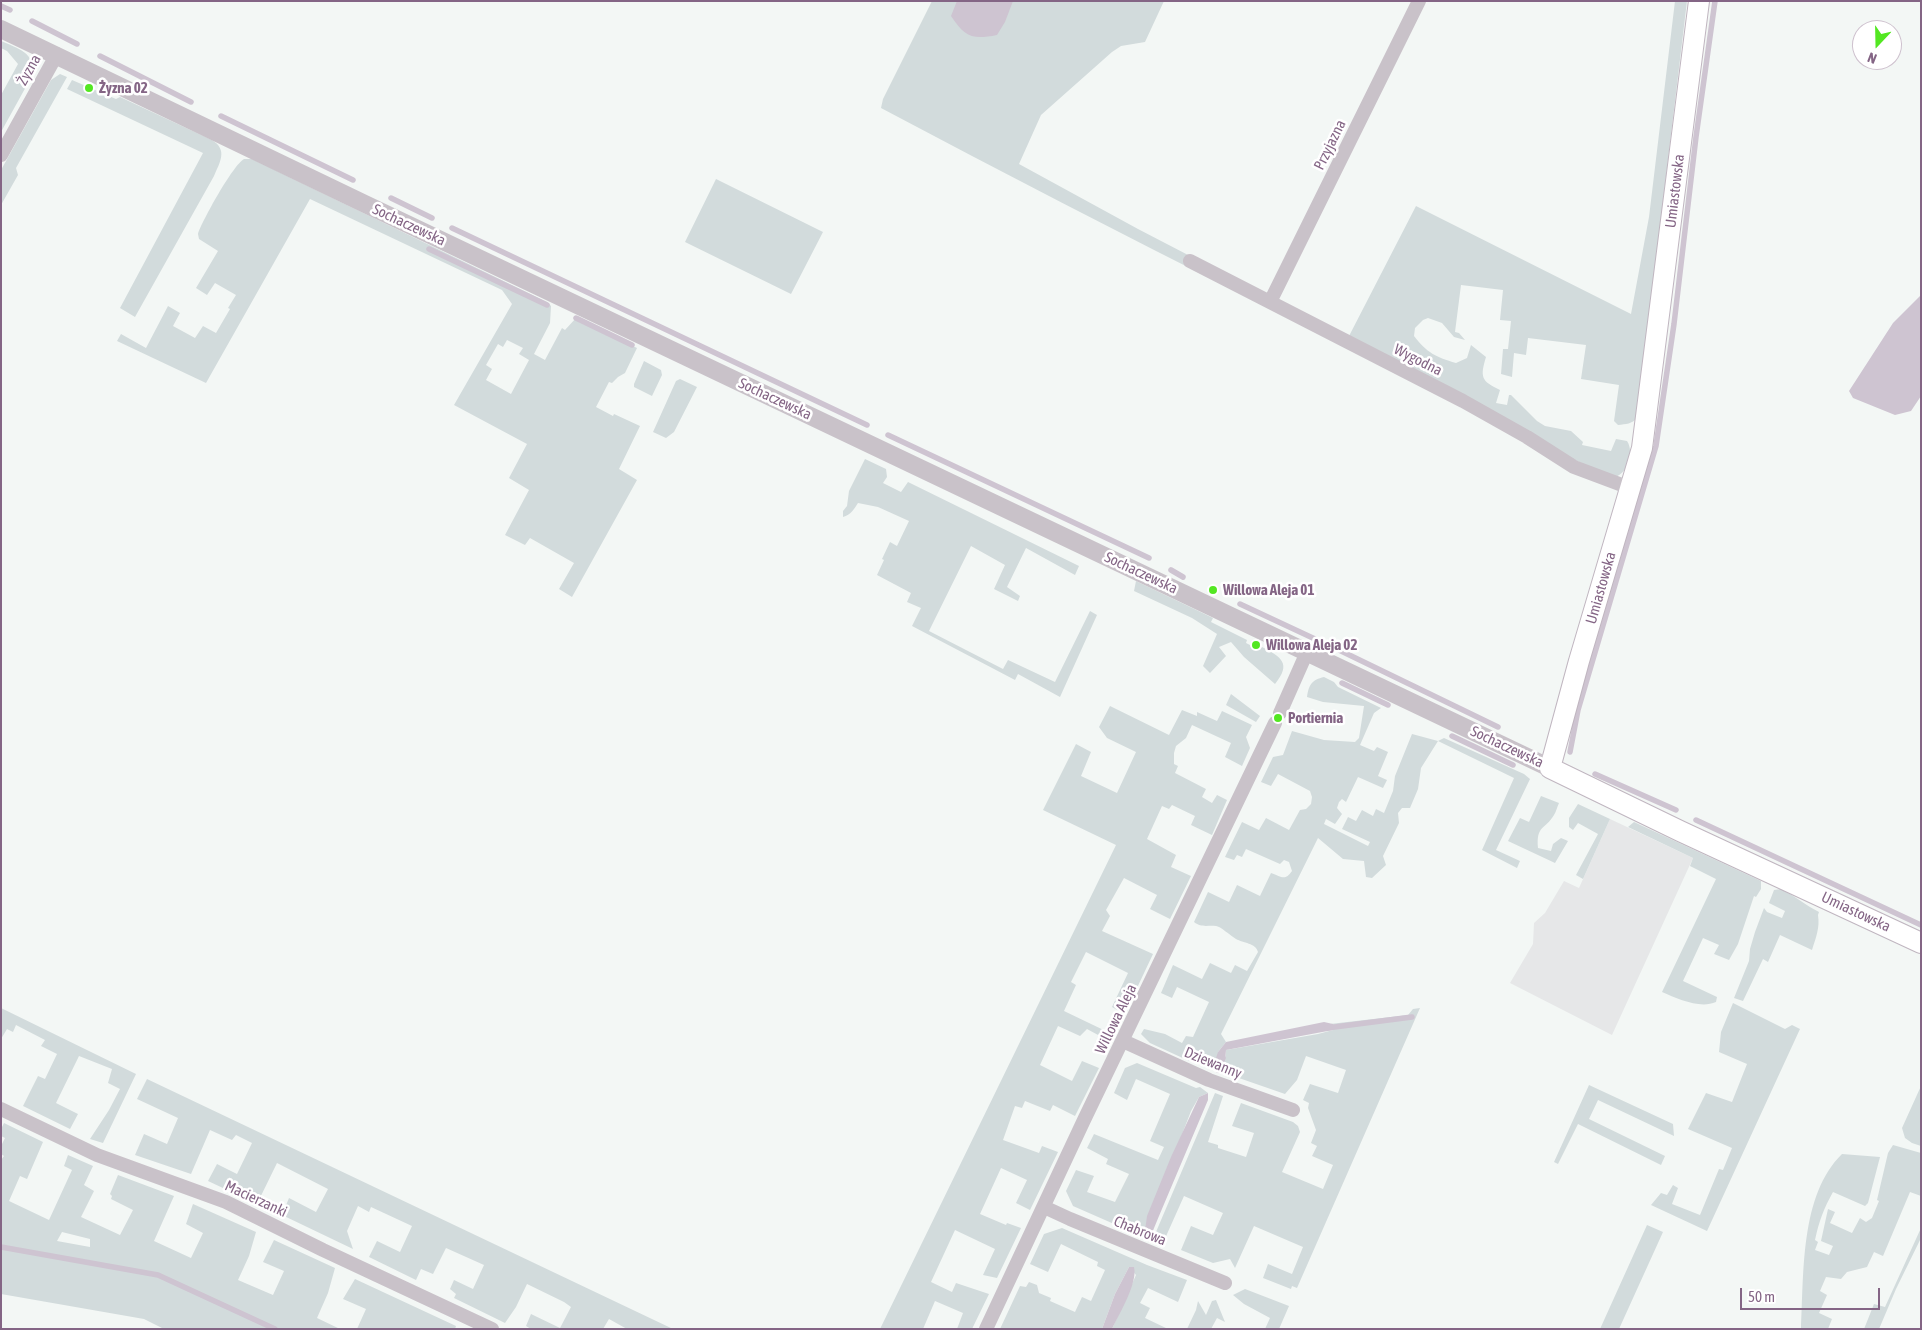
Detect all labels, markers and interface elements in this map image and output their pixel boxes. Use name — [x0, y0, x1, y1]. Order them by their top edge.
north arrow — [1852, 20, 1902, 70]
text: N — [1865, 49, 1879, 67]
street label: Żyzna — [13, 51, 45, 89]
place label: Żyzna 02 — [99, 79, 148, 97]
marker: Żyzna 02 — [83, 82, 95, 94]
street label: Przyjazna — [1310, 117, 1350, 173]
street label: Umiastowska — [1662, 153, 1688, 229]
street label: Sochaczewska — [370, 200, 448, 250]
street label: Wygodna — [1391, 340, 1445, 380]
street label: Sochaczewska — [736, 374, 814, 424]
street label: Sochaczewska — [1102, 548, 1180, 598]
street label: Umiastowska — [1582, 550, 1620, 626]
place label: Willowa Aleja 01 — [1223, 581, 1314, 599]
marker: Willowa Aleja 01 — [1207, 584, 1219, 596]
place label: Willowa Aleja 02 — [1266, 636, 1357, 654]
marker: Willowa Aleja 02 — [1250, 639, 1262, 651]
place label: Portiernia — [1288, 709, 1343, 727]
marker: Portiernia — [1272, 712, 1284, 724]
street label: Sochaczewska — [1468, 722, 1546, 772]
street label: Umiastowska — [1819, 888, 1893, 936]
street label: Willowa Aleja — [1091, 981, 1141, 1057]
street label: Dziewanny — [1182, 1043, 1244, 1083]
street label: Macierzanki — [222, 1177, 290, 1221]
street label: Chabrowa — [1111, 1212, 1169, 1250]
scale bar — [1742, 1278, 1882, 1310]
text: 50 m — [1748, 1288, 1775, 1305]

